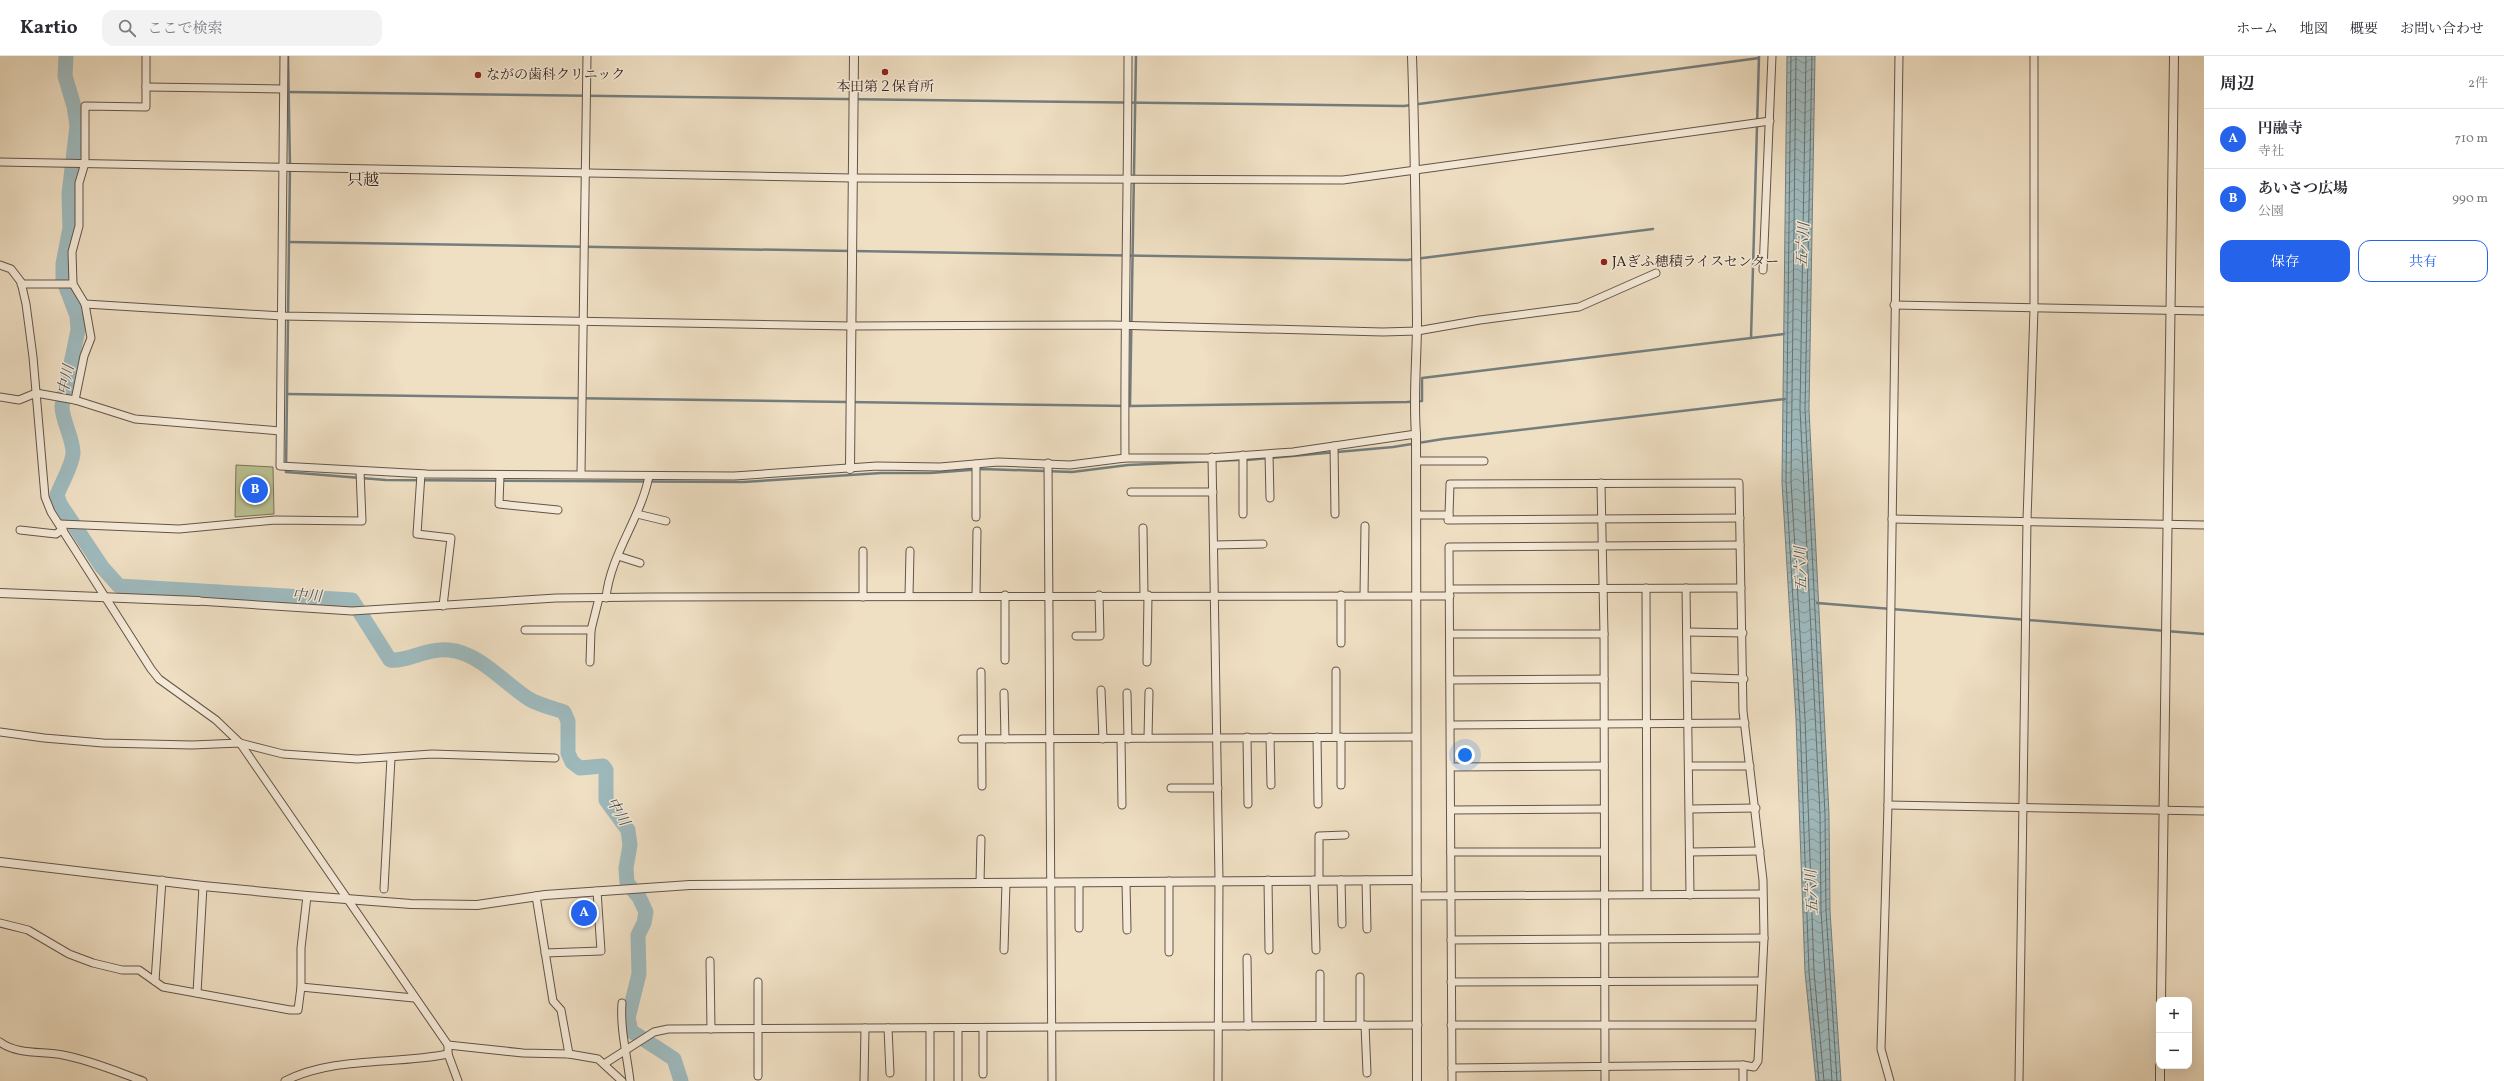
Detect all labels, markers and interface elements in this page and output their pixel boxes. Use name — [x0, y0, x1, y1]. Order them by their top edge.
search box — [102, 10, 382, 46]
text: Kartio — [20, 15, 78, 41]
icon: search — [116, 17, 138, 39]
text: ここで検索 — [148, 19, 223, 40]
text: ホーム — [2236, 20, 2278, 39]
text: 地図 — [2300, 20, 2328, 39]
text: 概要 — [2350, 20, 2378, 39]
text: お問い合わせ — [2400, 20, 2484, 39]
place label: ながの歯科クリニック — [486, 66, 625, 85]
marker: 本田第２保育所 — [880, 67, 890, 77]
marker: ながの歯科クリニック — [473, 70, 483, 80]
text: 周辺 — [2220, 73, 2254, 96]
text: 2件 — [2468, 75, 2488, 93]
place label: 本田第２保育所 — [836, 78, 934, 97]
text: 円融寺 — [2258, 119, 2303, 140]
text: A — [2228, 130, 2238, 148]
text: 710 m — [2455, 130, 2488, 148]
text: 寺社 — [2258, 143, 2284, 161]
district label: 只越 — [347, 170, 379, 192]
text: あいさつ広場 — [2258, 179, 2348, 200]
text: B — [2229, 190, 2237, 208]
text: 990 m — [2452, 190, 2488, 208]
text: 公園 — [2258, 203, 2284, 221]
water label: 五六川 — [1792, 220, 1816, 268]
button: 保存 — [2220, 240, 2350, 282]
button: 共有 — [2358, 240, 2488, 282]
place label: JAぎふ穂積ライスセンター — [1612, 253, 1779, 272]
marker: JAぎふ穂積ライスセンター — [1599, 257, 1609, 267]
water label: 中川 — [54, 361, 81, 397]
pin: B — [242, 475, 268, 505]
water label: 五六川 — [1791, 544, 1813, 592]
water label: 中川 — [291, 586, 325, 608]
your location — [1455, 745, 1475, 765]
water label: 中川 — [600, 794, 635, 832]
water label: 五六川 — [1802, 867, 1824, 915]
pin: A — [571, 898, 597, 928]
map controls — [2156, 997, 2192, 1069]
button: + — [2156, 997, 2192, 1033]
button: − — [2156, 1033, 2192, 1069]

